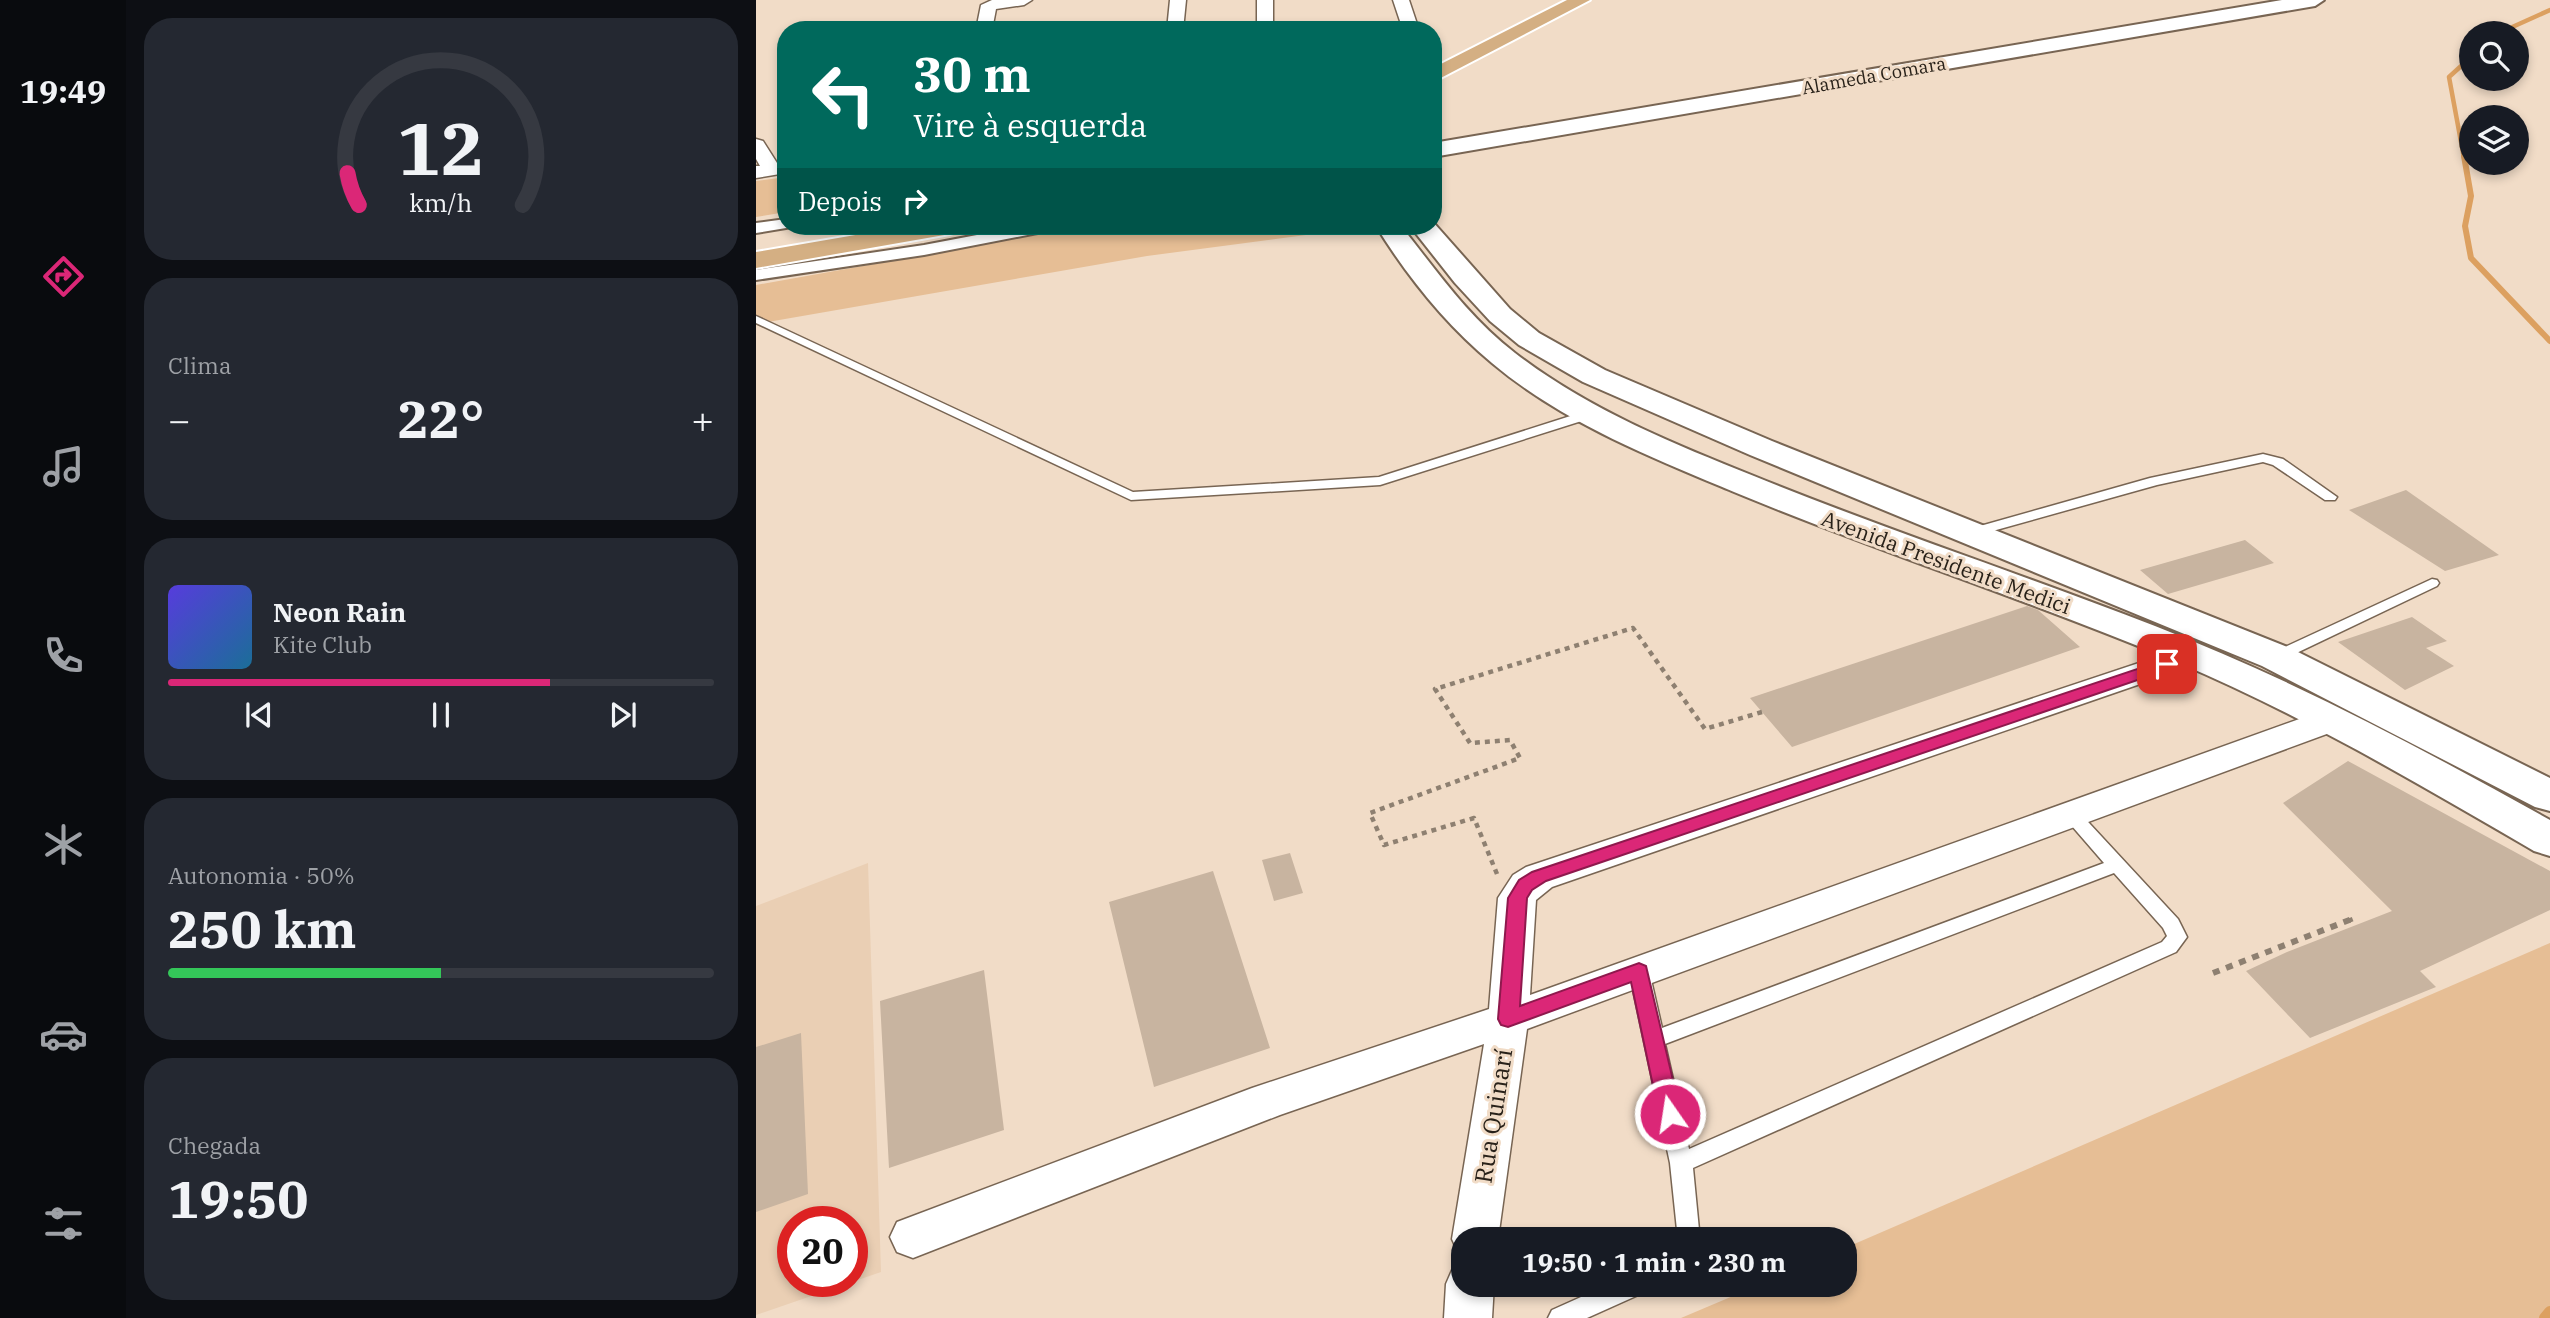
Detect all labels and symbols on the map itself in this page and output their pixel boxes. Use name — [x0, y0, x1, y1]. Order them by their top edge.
street label: Alameda Comara — [1800, 51, 1948, 99]
street label: Avenida Presidente Medici — [1818, 504, 2075, 620]
pin — [2137, 634, 2197, 694]
street label: Rua Quinarí — [1467, 1046, 1519, 1185]
position arrow — [1633, 1077, 1707, 1151]
speed limit sign: 20 — [777, 1206, 868, 1297]

